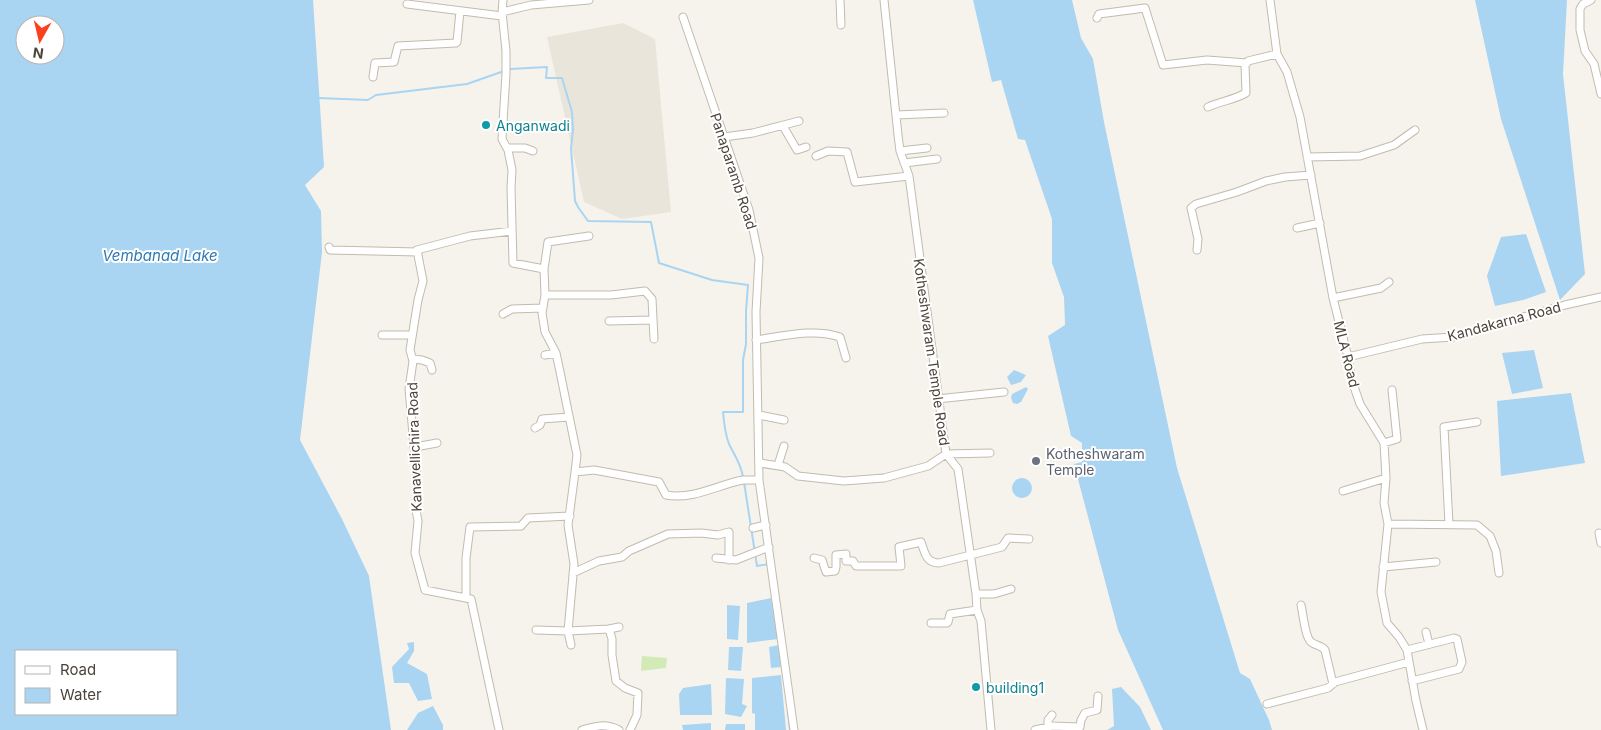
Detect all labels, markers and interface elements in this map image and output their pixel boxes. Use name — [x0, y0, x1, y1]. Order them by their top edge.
north arrow — [15, 15, 65, 65]
text: N — [32, 44, 45, 63]
street label: Panaparamb Road — [707, 111, 761, 231]
place label: Anganwadi — [496, 117, 570, 134]
marker: Anganwadi — [480, 119, 492, 131]
water label: Vembanad Lake — [102, 246, 218, 265]
street label: Kotheshwaram Temple Road — [910, 257, 954, 447]
street label: Kandakarna Road — [1445, 298, 1563, 344]
street label: MLA Road — [1331, 319, 1363, 389]
street label: Kanavellichira Road — [403, 382, 425, 512]
place label: Kotheshwaram Temple — [1046, 445, 1145, 478]
marker: Kotheshwaram Temple — [1030, 455, 1042, 467]
legend — [15, 650, 178, 715]
text: Road — [60, 660, 96, 679]
place label: building1 — [986, 679, 1044, 696]
marker: building1 — [970, 681, 982, 693]
text: Water — [60, 685, 102, 704]

